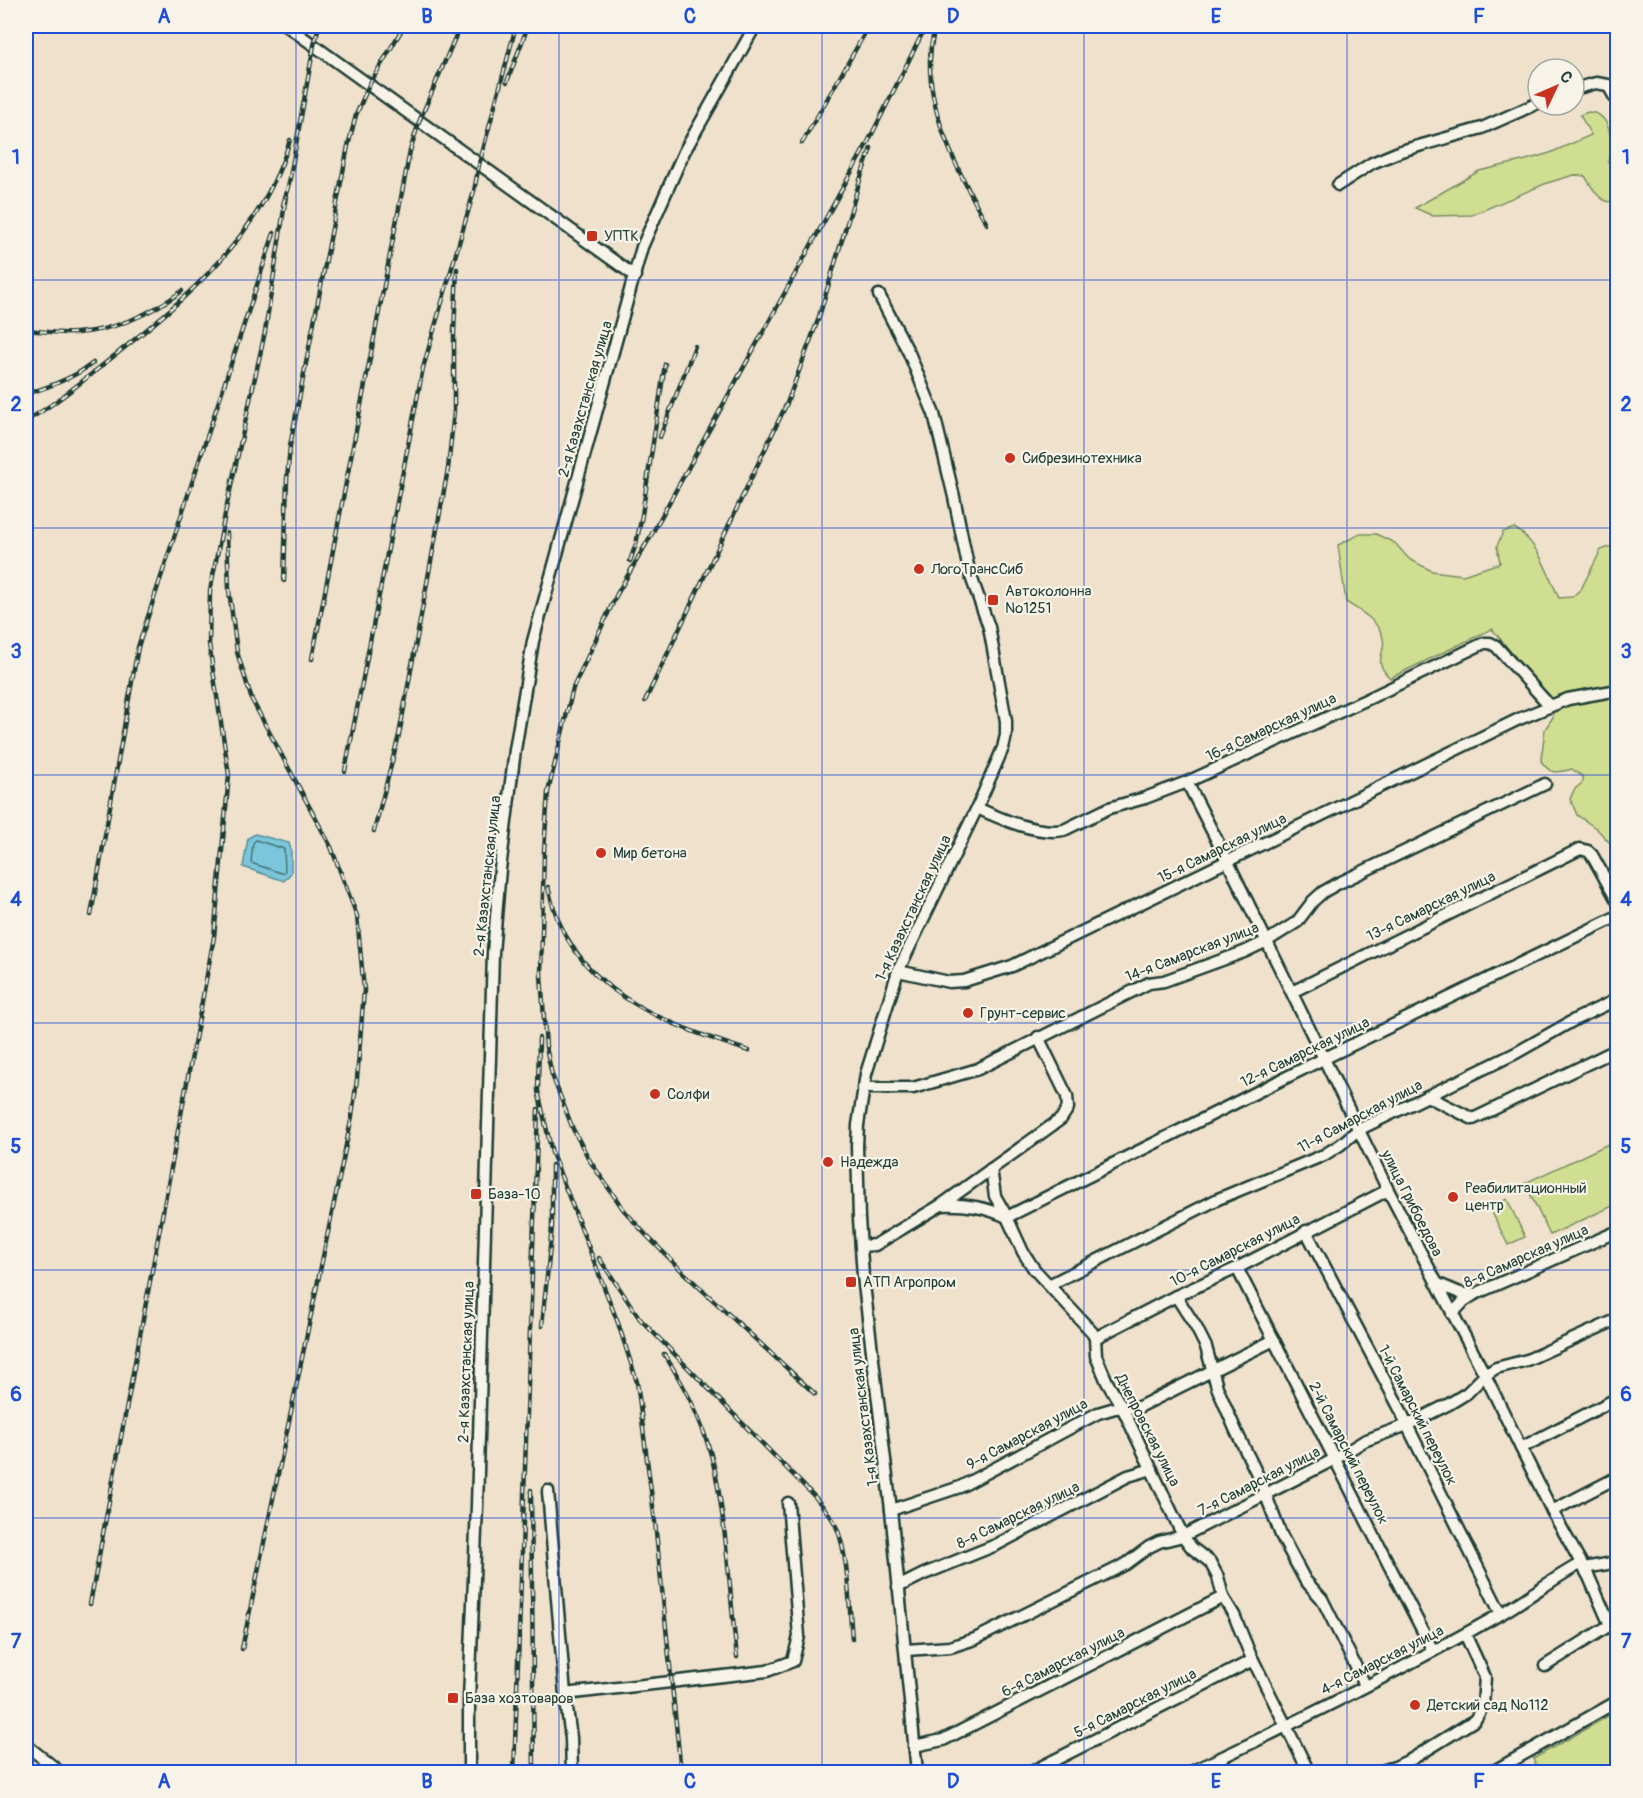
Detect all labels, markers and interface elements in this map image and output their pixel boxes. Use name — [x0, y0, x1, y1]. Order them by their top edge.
text: A — [158, 4, 171, 29]
text: B — [421, 4, 433, 29]
text: C — [684, 4, 696, 29]
text: D — [947, 4, 960, 29]
text: E — [1211, 4, 1222, 29]
text: F — [1473, 4, 1485, 29]
north arrow — [1526, 57, 1586, 117]
text: С — [1555, 67, 1577, 88]
text: 1 — [12, 145, 20, 170]
text: 1 — [1622, 145, 1630, 170]
place label: УПТК — [604, 227, 639, 246]
marker: УПТК — [585, 229, 599, 243]
street label: 2-я Казахстанская улица — [554, 319, 617, 479]
text: 2 — [10, 392, 22, 417]
text: 2 — [1620, 392, 1632, 417]
place label: Сибрезинотехника — [1022, 449, 1142, 468]
marker: Сибрезинотехника — [1003, 451, 1017, 465]
place label: ЛогоТрансСиб — [930, 560, 1024, 579]
marker: ЛогоТрансСиб — [912, 562, 926, 576]
place label: Автоколонна №1251 — [1005, 582, 1091, 618]
marker: Автоколонна №1251 — [986, 593, 1000, 607]
text: 3 — [10, 639, 22, 664]
text: 3 — [1620, 639, 1632, 664]
street label: 16-я Самарская улица — [1203, 689, 1339, 766]
street label: 2-я Казахстанская улица — [470, 795, 505, 957]
street label: 15-я Самарская улица — [1155, 809, 1290, 888]
street label: 1-я Казахстанская улица — [871, 832, 956, 984]
place label: Мир бетона — [613, 844, 687, 863]
marker: Мир бетона — [594, 846, 608, 860]
street label: 13-я Самарская улица — [1364, 867, 1499, 946]
text: 4 — [10, 887, 22, 912]
text: 4 — [1620, 887, 1632, 912]
street label: 14-я Самарская улица — [1123, 918, 1262, 987]
place label: Грунт-сервис — [980, 1004, 1066, 1023]
marker: Грунт-сервис — [961, 1006, 975, 1020]
street label: 12-я Самарская улица — [1238, 1013, 1373, 1092]
street label: 11-я Самарская улица — [1295, 1076, 1426, 1157]
place label: Солфи — [667, 1085, 710, 1104]
marker: Солфи — [648, 1087, 662, 1101]
text: 5 — [11, 1134, 22, 1159]
text: 5 — [1621, 1134, 1632, 1159]
street label: улица Грибоедова — [1376, 1146, 1447, 1260]
place label: Надежда — [840, 1153, 898, 1172]
marker: Надежда — [821, 1155, 835, 1169]
place label: Реабилитационный центр — [1465, 1179, 1587, 1215]
place label: База-10 — [488, 1185, 541, 1204]
marker: База-10 — [469, 1187, 483, 1201]
marker: Реабилитационный центр — [1446, 1190, 1460, 1204]
street label: 10-я Самарская улица — [1167, 1210, 1303, 1291]
street label: 8-я Самарская улица — [1461, 1220, 1591, 1292]
place label: АТП Агропром — [863, 1273, 956, 1292]
marker: АТП Агропром — [844, 1275, 858, 1289]
street label: 2-я Казахстанская улица — [454, 1281, 479, 1443]
street label: 1-я Казахстанская улица — [844, 1327, 883, 1487]
street label: 1-й Самарский переулок — [1374, 1342, 1461, 1489]
street label: Днепровская улица — [1110, 1370, 1184, 1490]
street label: 2-й Самарский переулок — [1304, 1379, 1393, 1528]
text: 6 — [10, 1382, 22, 1407]
text: 6 — [1620, 1382, 1632, 1407]
street label: 9-я Самарская улица — [963, 1394, 1091, 1474]
street label: 7-я Самарская улица — [1195, 1442, 1324, 1521]
street label: 8-я Самарская улица — [954, 1477, 1083, 1553]
street label: 4-я Самарская улица — [1318, 1621, 1447, 1700]
street label: 6-я Самарская улица — [999, 1623, 1128, 1702]
text: 7 — [11, 1629, 22, 1654]
text: 7 — [1621, 1629, 1632, 1654]
street label: 5-я Самарская улица — [1071, 1664, 1200, 1743]
place label: База хозтоваров — [465, 1689, 574, 1708]
marker: База хозтоваров — [446, 1691, 460, 1705]
place label: Детский сад №112 — [1426, 1696, 1549, 1715]
marker: Детский сад №112 — [1408, 1698, 1422, 1712]
text: A — [158, 1769, 171, 1794]
text: B — [421, 1769, 433, 1794]
text: C — [684, 1769, 696, 1794]
text: D — [947, 1769, 960, 1794]
text: E — [1211, 1769, 1222, 1794]
text: F — [1473, 1769, 1485, 1794]

